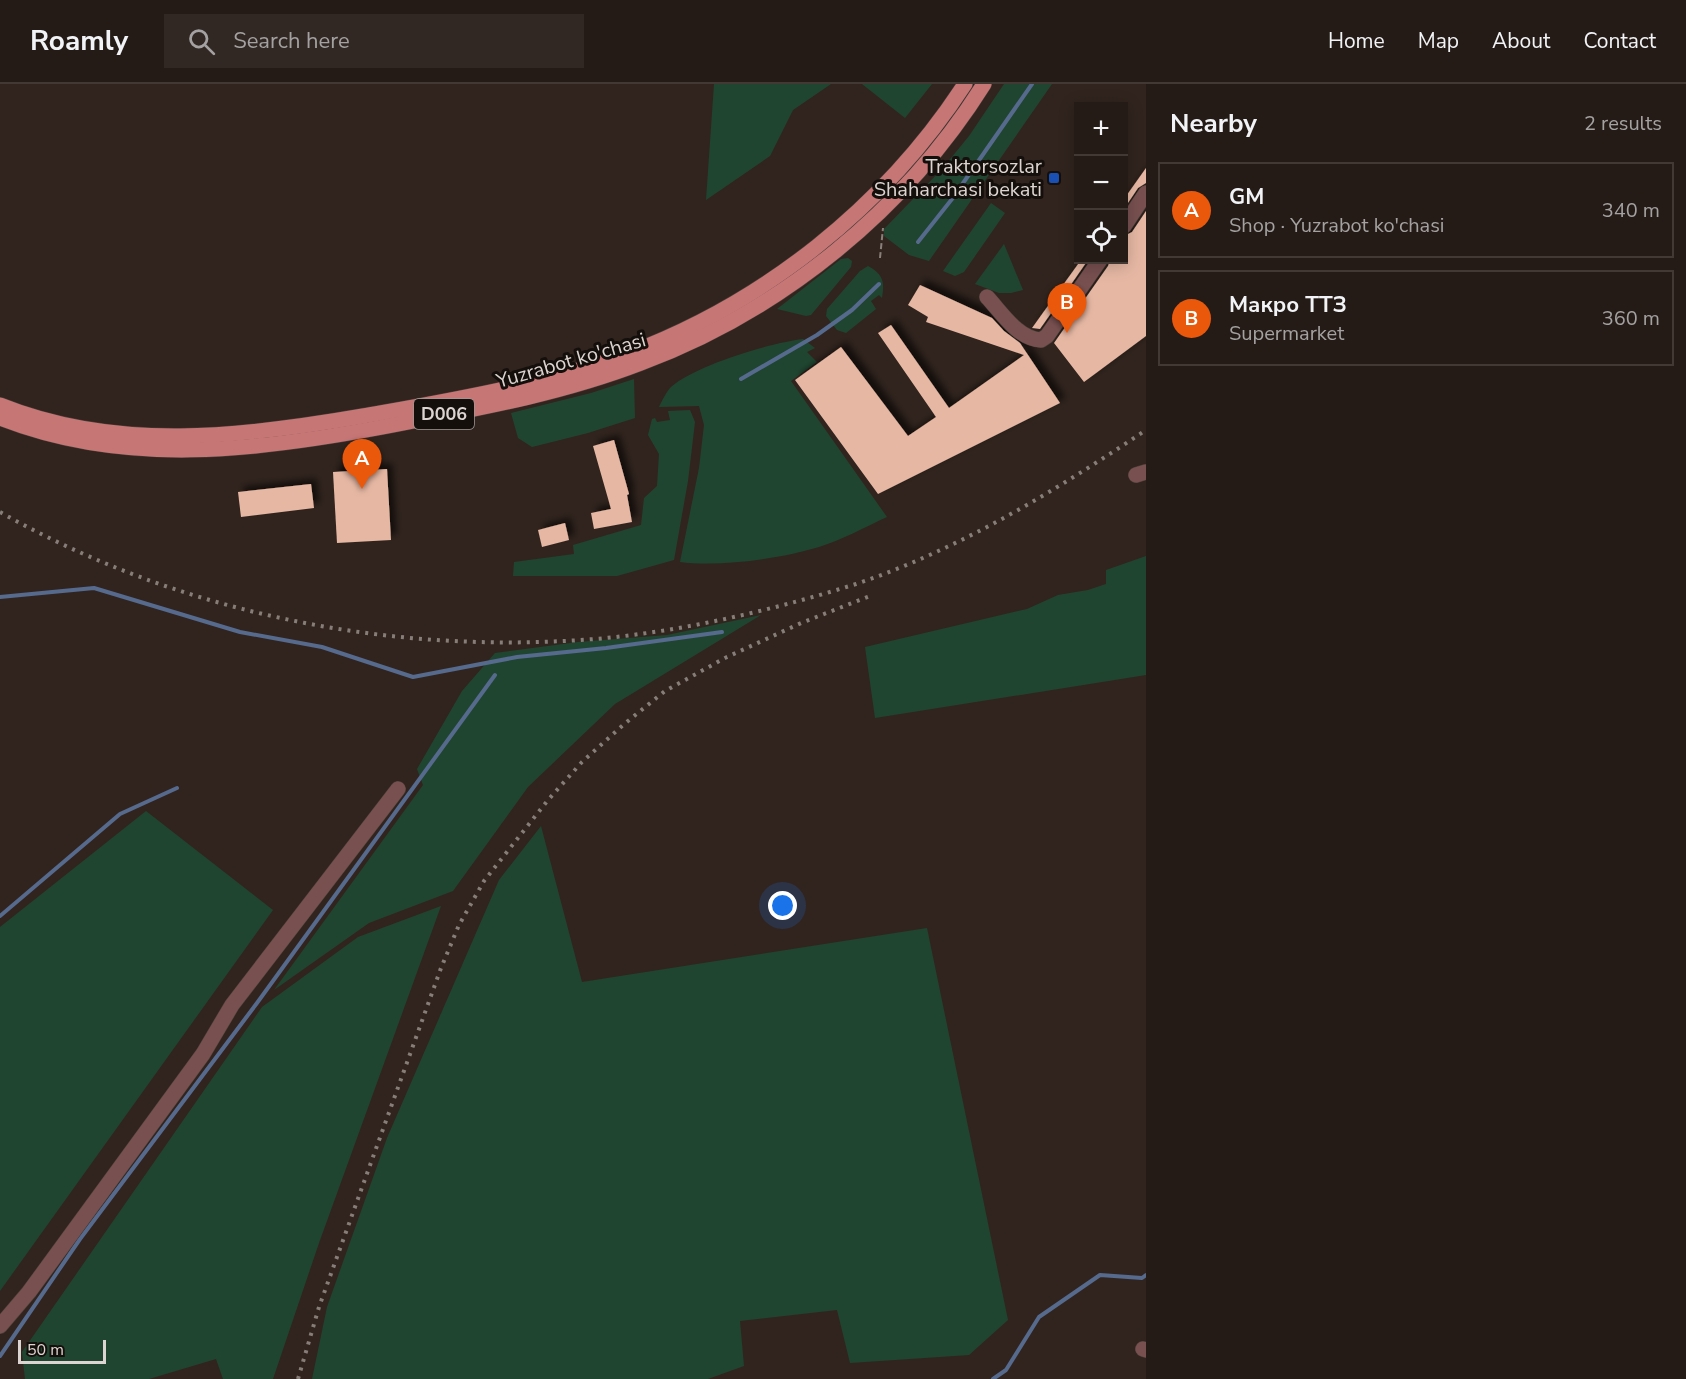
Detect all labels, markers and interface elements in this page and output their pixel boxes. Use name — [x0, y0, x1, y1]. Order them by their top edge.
search box — [164, 14, 584, 68]
text: Roamly — [30, 22, 128, 60]
icon: search — [185, 25, 218, 58]
text: Search here — [233, 26, 350, 56]
text: Home — [1328, 27, 1385, 55]
text: Map — [1418, 27, 1459, 55]
text: About — [1492, 27, 1550, 55]
text: Contact — [1583, 27, 1656, 55]
map controls — [1074, 102, 1128, 264]
button: + — [1074, 102, 1128, 156]
text: Nearby — [1170, 106, 1257, 141]
text: 2 results — [1584, 110, 1662, 137]
place label: Traktorsozlar Shaharchasi bekati — [874, 153, 1042, 203]
button: − — [1074, 156, 1128, 210]
marker: Traktorsozlar Shaharchasi bekati — [1047, 171, 1061, 185]
text: GM — [1229, 182, 1264, 212]
text: A — [1184, 197, 1199, 224]
text: 340 m — [1602, 197, 1660, 224]
button: locate — [1074, 210, 1128, 264]
text: Shop · Yuzrabot ko'chasi — [1229, 212, 1444, 239]
pin: B — [1048, 284, 1086, 333]
text: Макро ТТЗ — [1229, 290, 1347, 320]
text: B — [1185, 305, 1198, 332]
text: 360 m — [1602, 305, 1660, 332]
text: Supermarket — [1229, 320, 1344, 347]
street label: Yuzrabot ko'chasi — [492, 326, 649, 395]
road number: D006 — [414, 399, 474, 429]
pin: A — [342, 440, 382, 489]
your location — [768, 891, 797, 920]
scale bar — [18, 1337, 106, 1364]
text: 50 m — [27, 1339, 64, 1361]

